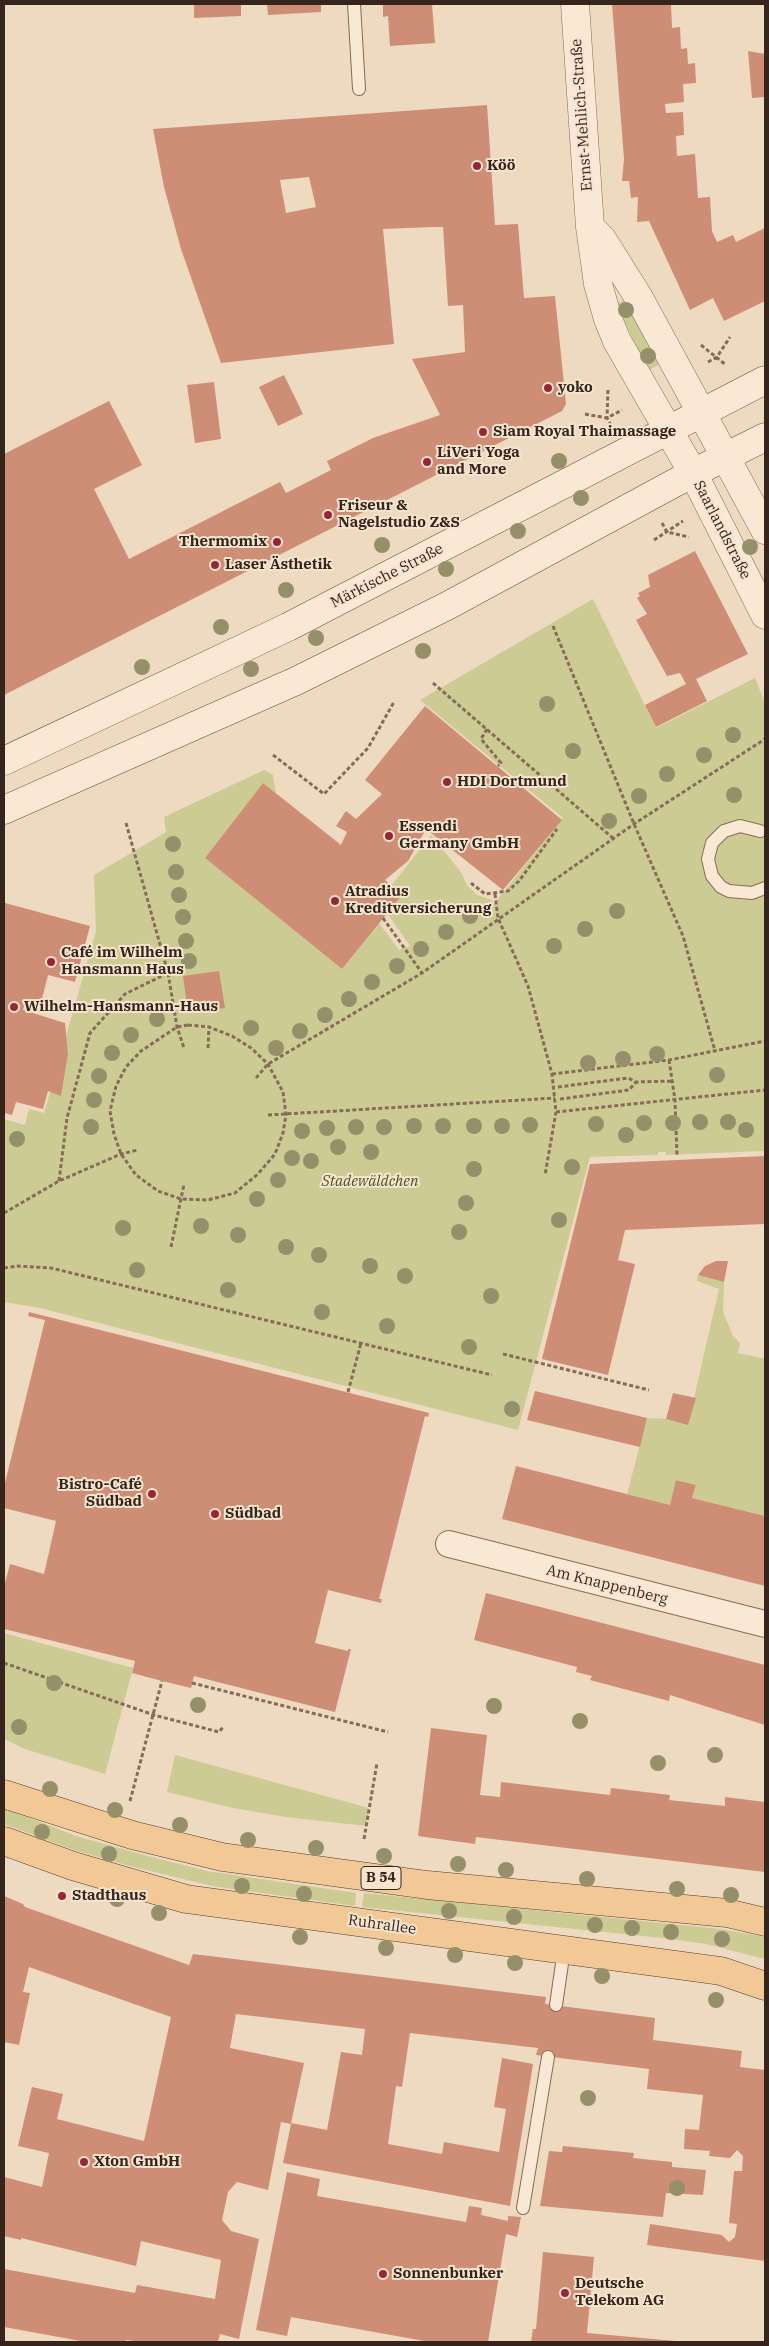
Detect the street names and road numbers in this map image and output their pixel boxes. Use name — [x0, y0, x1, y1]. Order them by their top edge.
street label: Ernst-Mehlich-Straße — [568, 38, 596, 192]
street label: Saarlandstraße — [689, 478, 755, 582]
street label: Märkische Straße — [328, 540, 446, 612]
street label: Am Knappenberg — [544, 1561, 670, 1609]
road number: B 54 — [361, 1866, 401, 1890]
street label: Ruhrallee — [347, 1911, 417, 1939]

